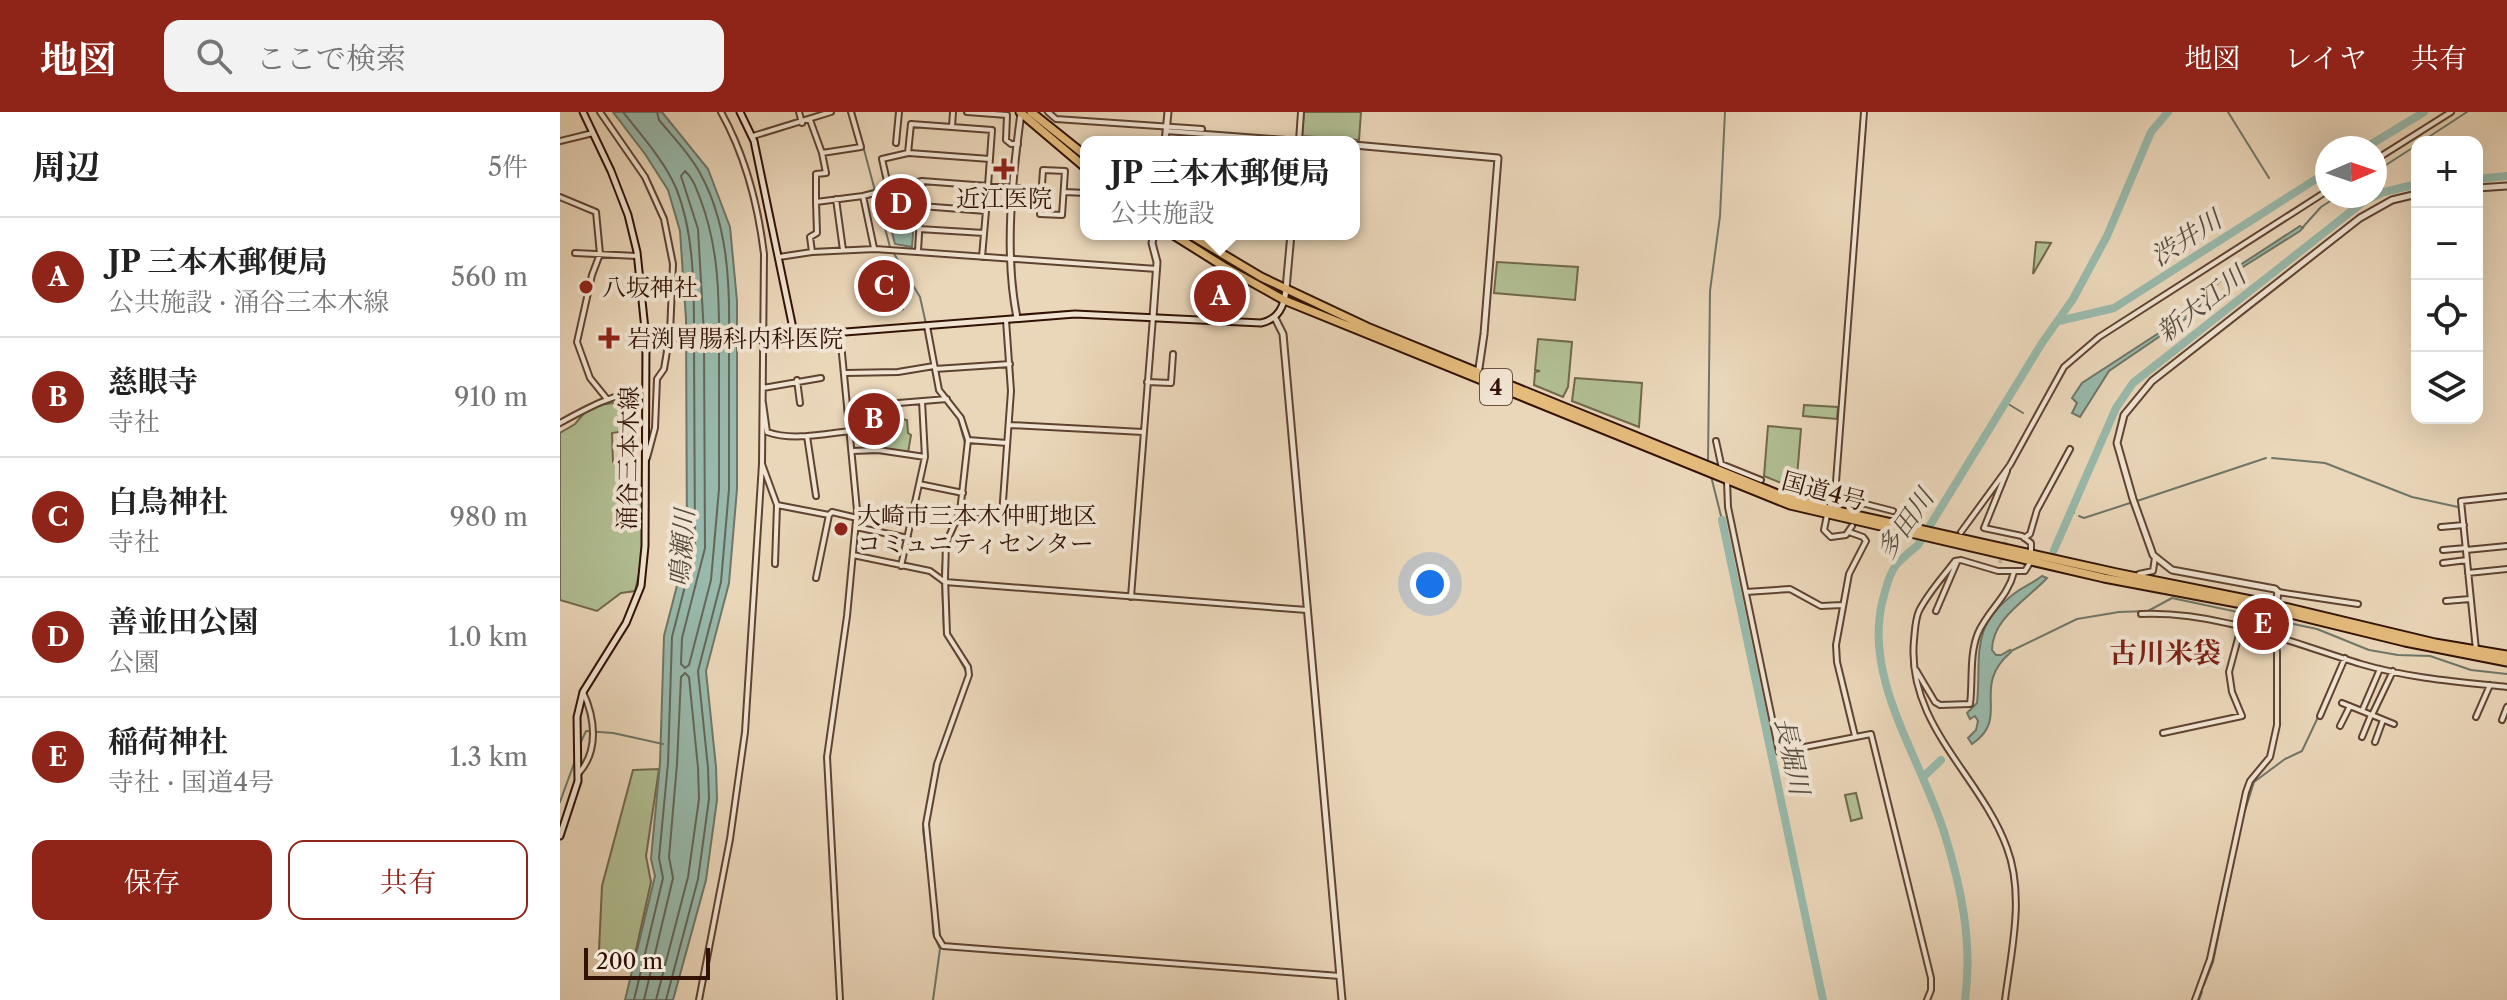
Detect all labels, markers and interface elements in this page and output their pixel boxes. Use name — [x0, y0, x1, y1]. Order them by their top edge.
search box — [164, 20, 724, 92]
icon: search — [192, 34, 236, 78]
text: 地図 — [40, 36, 116, 83]
text: ここで検索 — [256, 40, 406, 77]
text: 地図 — [2184, 41, 2240, 75]
text: レイヤ — [2284, 41, 2367, 75]
text: 共有 — [2411, 41, 2467, 75]
popup — [1080, 136, 1360, 240]
north arrow — [2315, 136, 2387, 208]
map controls — [2411, 136, 2483, 424]
button: + — [2411, 136, 2483, 208]
text: 周辺 — [32, 146, 100, 188]
text: 5件 — [488, 151, 528, 183]
text: JP 三本木郵便局 — [1110, 154, 1330, 191]
marker: 近江医院 — [993, 158, 1015, 180]
pin: D — [875, 174, 927, 234]
place label: 近江医院 — [956, 184, 1052, 213]
text: 公共施設 — [1110, 197, 1214, 229]
water label: 渋井川 — [2145, 202, 2230, 273]
button: − — [2411, 208, 2483, 280]
text: JP 三本木郵便局 — [108, 243, 327, 280]
pin: C — [858, 256, 910, 316]
water label: 新大江川 — [2150, 258, 2254, 349]
text: A — [48, 261, 68, 293]
text: 560 m — [451, 261, 528, 293]
pin: A — [1194, 266, 1246, 326]
place label: 八坂神社 — [602, 273, 698, 302]
marker: 八坂神社 — [577, 278, 595, 296]
button: locate — [2411, 280, 2483, 352]
text: 公共施設 · 涌谷三本木線 — [108, 286, 389, 318]
place label: 岩渕胃腸科内科医院 — [627, 324, 843, 353]
marker: 岩渕胃腸科内科医院 — [598, 327, 620, 349]
button: layers — [2411, 352, 2483, 424]
text: 慈眼寺 — [108, 363, 198, 400]
road number: 4 — [1480, 369, 1512, 405]
text: B — [48, 381, 68, 413]
text: 910 m — [454, 381, 528, 413]
street label: 涌谷三本木線 — [612, 386, 644, 530]
pin: B — [848, 389, 900, 449]
text: 寺社 — [108, 406, 160, 438]
street label: 国道4号 — [1779, 466, 1869, 516]
water label: 多田川 — [1870, 480, 1942, 565]
text: 白鳥神社 — [108, 483, 228, 520]
text: C — [48, 501, 68, 533]
text: 980 m — [450, 501, 528, 533]
place label: 大崎市三本木仲町地区 コミュニティセンター — [857, 501, 1097, 558]
water label: 鳴瀬川 — [663, 505, 701, 588]
marker: 大崎市三本木仲町地区 コミュニティセンター — [832, 520, 850, 538]
text: 寺社 — [108, 526, 160, 558]
your location — [1410, 564, 1450, 604]
pin: E — [2237, 594, 2289, 654]
text: 善並田公園 — [108, 603, 258, 640]
text: D — [47, 621, 69, 653]
text: 1.0 km — [448, 621, 528, 653]
district label: 古川米袋 — [2109, 636, 2221, 670]
text: 公園 — [108, 646, 160, 678]
water label: 長堀川 — [1768, 715, 1816, 800]
text: 稲荷神社 — [108, 723, 228, 760]
text: E — [49, 741, 67, 773]
text: 1.3 km — [450, 741, 528, 773]
text: 寺社 · 国道4号 — [108, 766, 274, 798]
button: 保存 — [32, 840, 272, 920]
button: 共有 — [288, 840, 528, 920]
scale bar — [584, 944, 710, 980]
text: 200 m — [596, 948, 663, 975]

